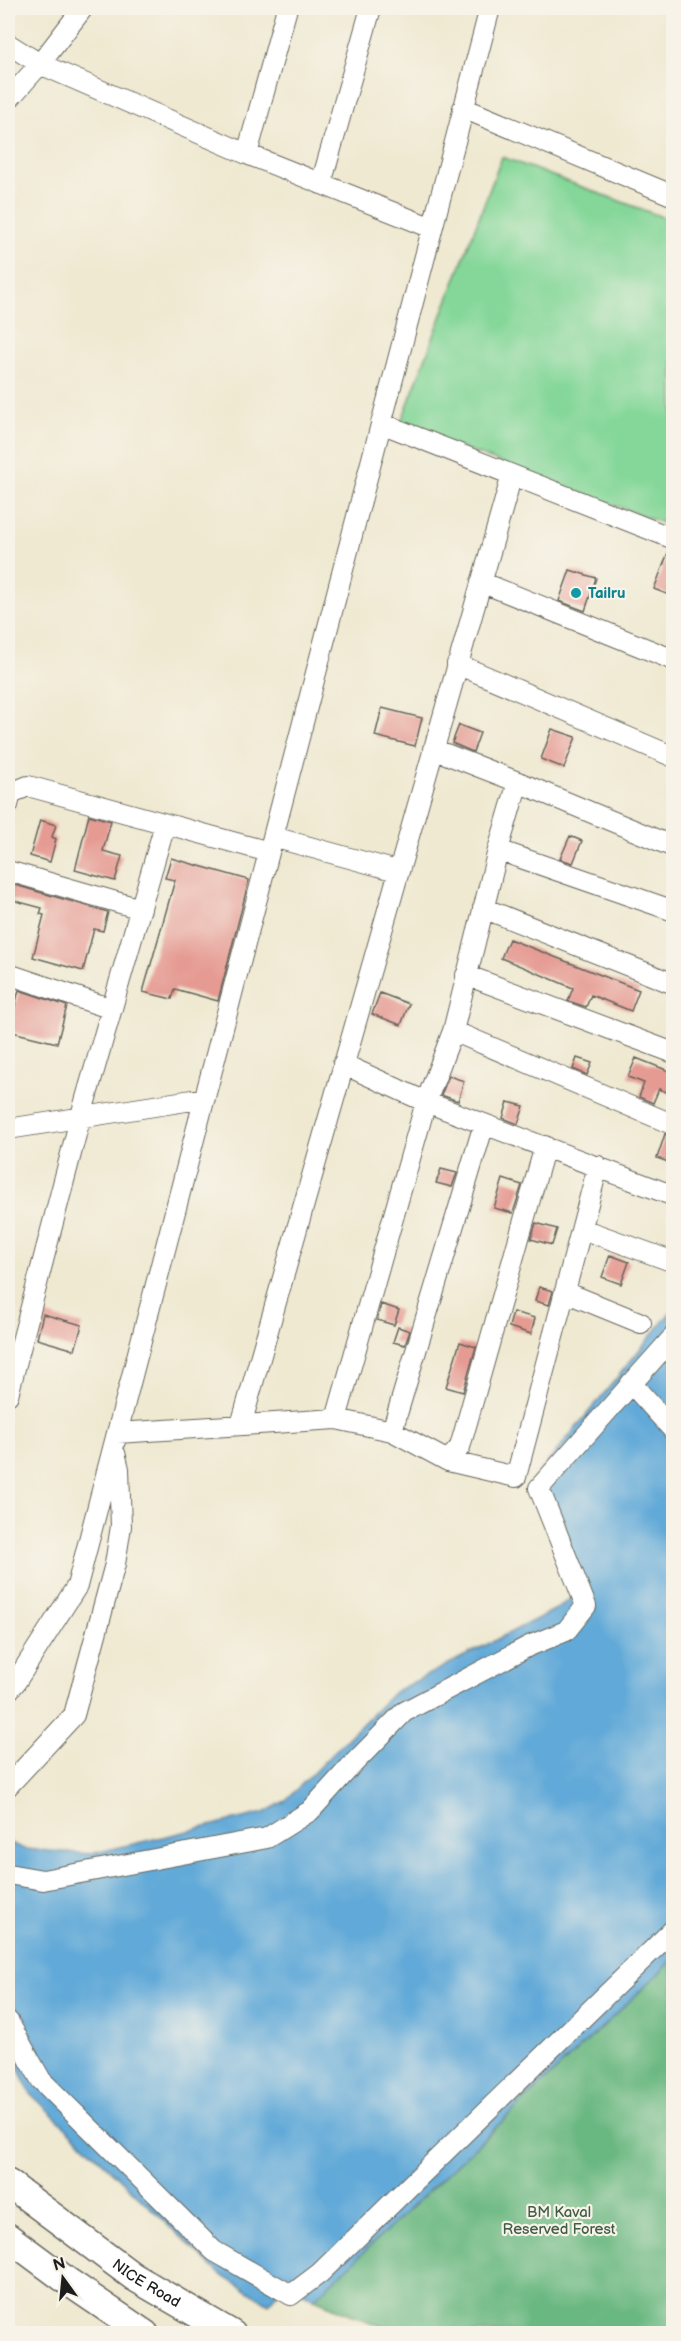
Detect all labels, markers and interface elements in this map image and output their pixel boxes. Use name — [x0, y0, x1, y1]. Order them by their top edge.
place label: Tailru — [588, 584, 625, 603]
marker: Tailru — [569, 586, 583, 600]
park label: BM Kaval Reserved Forest — [503, 2203, 616, 2239]
north arrow — [33, 2248, 93, 2308]
text: N — [51, 2254, 68, 2276]
street label: NICE Road — [109, 2255, 184, 2311]

